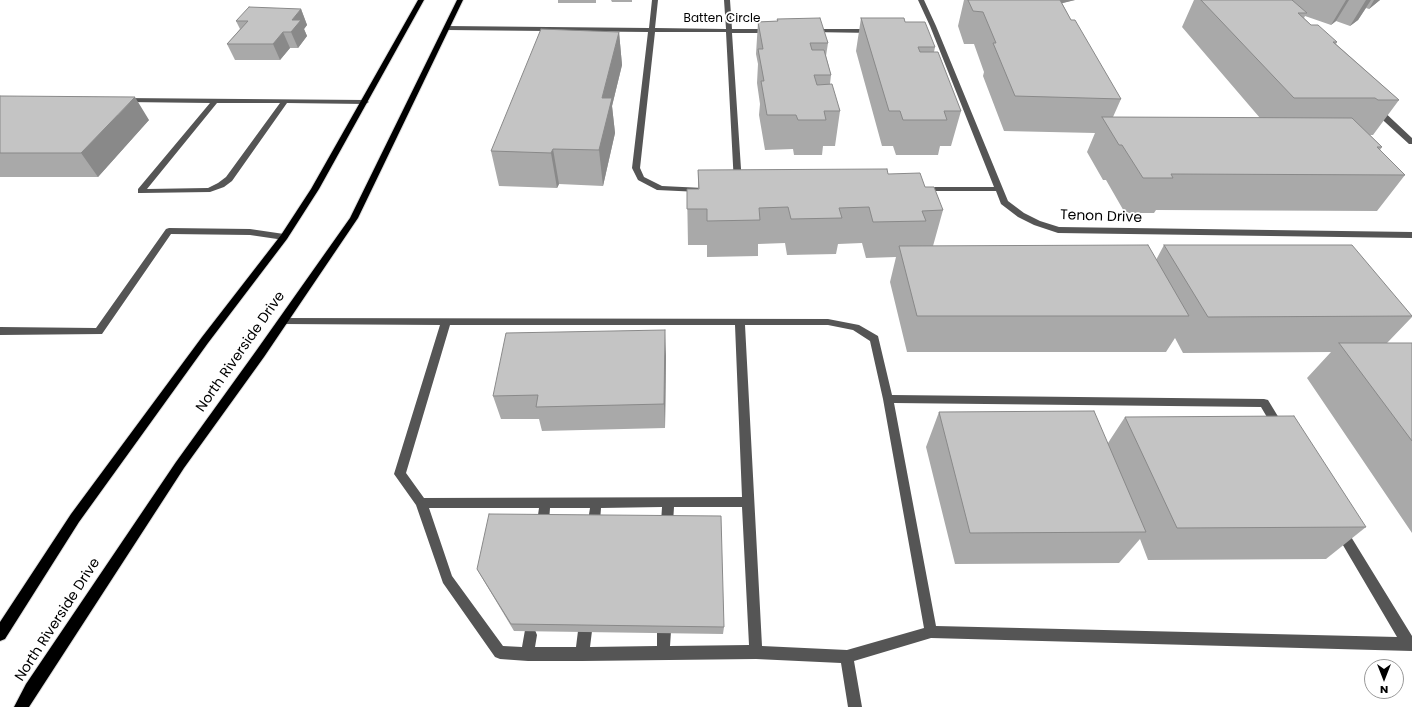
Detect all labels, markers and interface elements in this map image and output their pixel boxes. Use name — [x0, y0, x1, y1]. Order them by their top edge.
street label: Batten Circle — [684, 12, 760, 26]
street label: Tenon Drive — [1060, 207, 1142, 227]
street label: North Riverside Drive — [193, 289, 289, 415]
street label: North Riverside Drive — [12, 555, 104, 685]
north arrow — [1364, 659, 1404, 699]
text: N — [1380, 682, 1388, 698]

